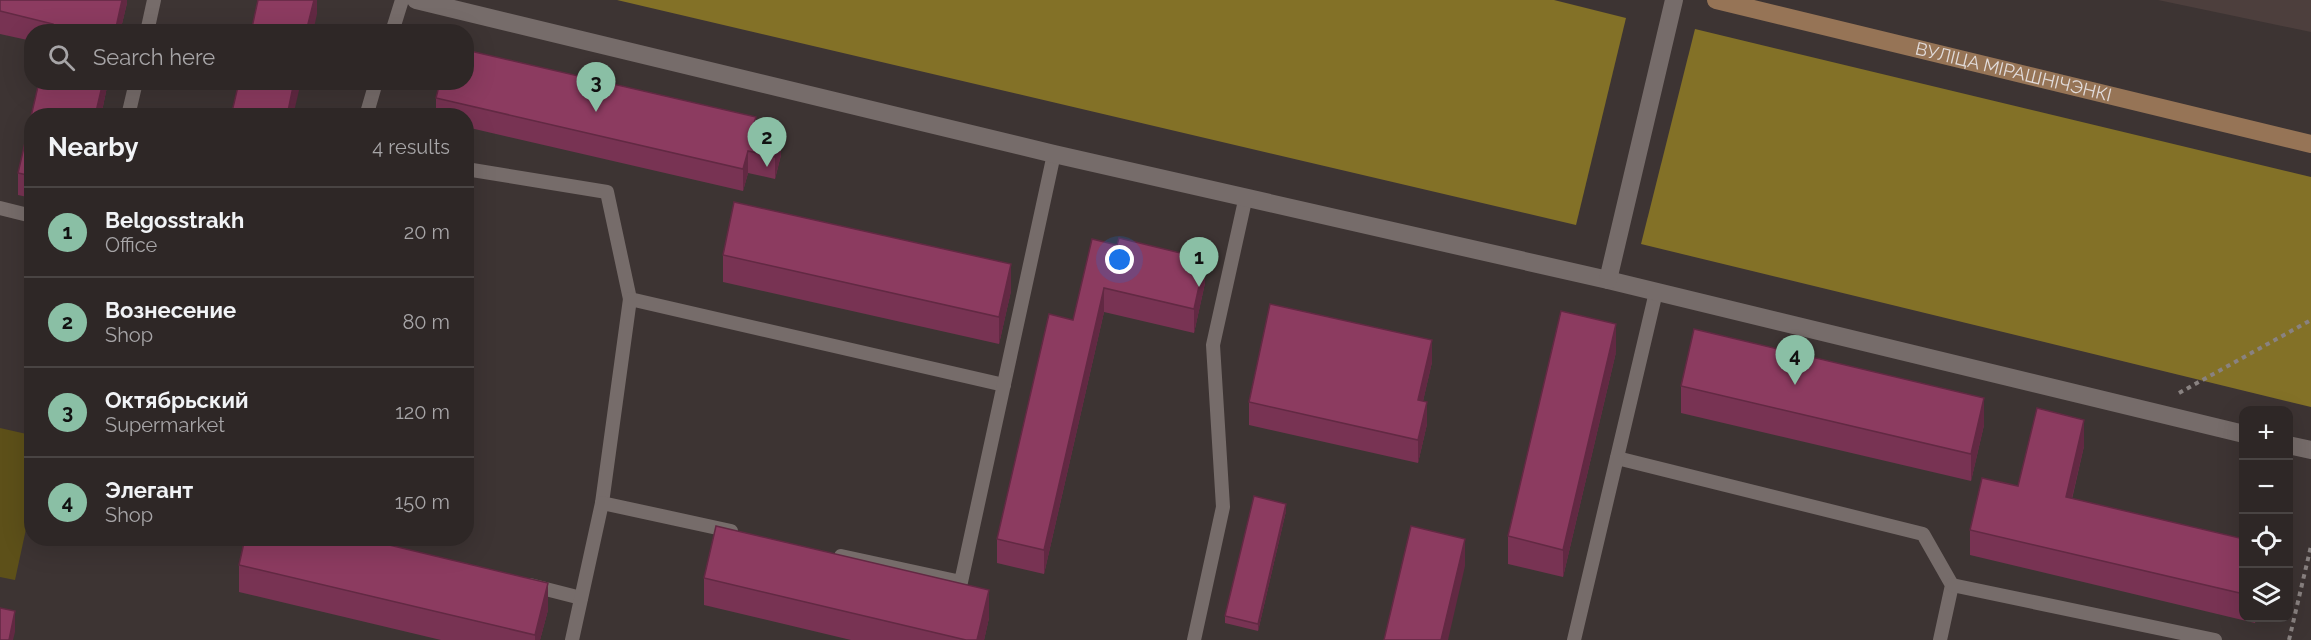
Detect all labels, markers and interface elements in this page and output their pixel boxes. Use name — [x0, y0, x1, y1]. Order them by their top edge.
search box — [24, 24, 474, 90]
street label: ВУЛІЦА МІРАШНІЧЭНКІ — [1913, 38, 2114, 105]
icon: search — [45, 41, 78, 74]
text: Search here — [93, 44, 215, 70]
pin: 3 — [576, 63, 616, 112]
pin: 2 — [748, 118, 786, 167]
text: Nearby — [48, 132, 138, 162]
text: 4 results — [372, 135, 450, 159]
text: Belgosstrakh — [105, 207, 244, 233]
text: 1 — [63, 220, 72, 244]
text: 20 m — [404, 220, 450, 244]
text: Office — [105, 233, 157, 257]
pin: 1 — [1180, 238, 1218, 287]
your location — [1105, 245, 1134, 274]
text: Вознесение — [105, 297, 236, 323]
text: 2 — [62, 310, 73, 334]
text: 80 m — [402, 310, 450, 334]
text: Shop — [105, 323, 153, 347]
pin: 4 — [1776, 336, 1814, 385]
text: Октябрьский — [105, 387, 249, 413]
text: 3 — [62, 400, 73, 424]
text: 120 m — [395, 400, 450, 424]
map controls — [2239, 406, 2293, 622]
button: + — [2239, 406, 2293, 460]
text: Supermarket — [105, 413, 225, 437]
button: − — [2239, 460, 2293, 514]
text: Элегант — [105, 477, 193, 503]
text: 4 — [62, 490, 73, 514]
text: 150 m — [395, 490, 450, 514]
text: Shop — [105, 503, 153, 527]
button: locate — [2239, 514, 2293, 568]
button: layers — [2239, 568, 2293, 622]

